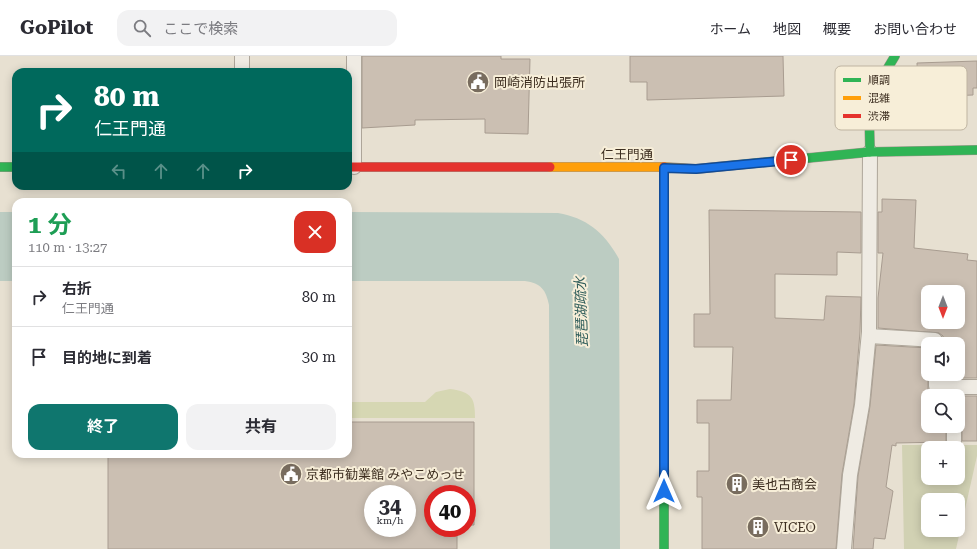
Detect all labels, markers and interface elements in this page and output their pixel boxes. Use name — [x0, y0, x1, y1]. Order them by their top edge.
search box — [117, 10, 397, 46]
text: GoPilot — [20, 16, 93, 39]
icon: search — [131, 17, 153, 39]
text: ここで検索 — [163, 20, 238, 38]
text: ホーム — [709, 21, 751, 37]
text: 地図 — [773, 21, 801, 37]
text: 概要 — [823, 21, 851, 37]
text: お問い合わせ — [873, 21, 957, 37]
legend — [835, 66, 967, 130]
public building icon: 岡崎消防出張所 — [465, 69, 491, 95]
text: 順調 — [868, 74, 890, 87]
place label: 岡崎消防出張所 — [494, 75, 585, 90]
text: 80 m — [94, 80, 159, 113]
icon: right — [28, 84, 80, 136]
text: 混雑 — [868, 92, 890, 105]
text: 渋滞 — [868, 110, 890, 123]
text: 仁王門通 — [94, 118, 166, 139]
pin — [774, 143, 808, 177]
street label: 仁王門通 — [601, 147, 653, 162]
icon: arrive — [780, 149, 802, 171]
icon: left — [108, 160, 130, 182]
icon: ahead — [150, 160, 172, 182]
icon: ahead — [192, 160, 214, 182]
icon: right — [234, 160, 256, 182]
text: 1 分 — [28, 211, 72, 239]
button: close — [294, 211, 336, 253]
text: 110 m · 13:27 — [28, 240, 107, 255]
water label: 琵琶湖疏水 — [572, 275, 590, 347]
text: 右折 — [62, 280, 92, 298]
north arrow — [921, 285, 965, 329]
map controls — [921, 285, 965, 537]
icon: right — [28, 286, 50, 308]
text: 80 m — [302, 288, 336, 306]
text: 仁王門通 — [62, 301, 114, 316]
button: sound — [921, 337, 965, 381]
icon: arrive — [28, 346, 50, 368]
text: 30 m — [302, 348, 336, 366]
text: 目的地に到着 — [62, 349, 152, 367]
button: search — [921, 389, 965, 433]
button: 終了 — [28, 404, 178, 450]
button: 共有 — [186, 404, 336, 450]
button: + — [921, 441, 965, 485]
public building icon: 京都市勧業館 みやこめっせ — [278, 461, 304, 487]
place label: 京都市勧業館 みやこめっせ — [306, 467, 465, 482]
position arrow — [643, 470, 685, 512]
building icon: 美也古商会 — [724, 471, 750, 497]
place label: 美也古商会 — [752, 477, 817, 492]
speed limit sign: 40 — [424, 485, 476, 537]
button: − — [921, 493, 965, 537]
text: 34 — [379, 494, 401, 518]
building icon: VICEO — [745, 514, 771, 540]
text: km/h — [377, 515, 403, 526]
place label: VICEO — [774, 520, 816, 535]

